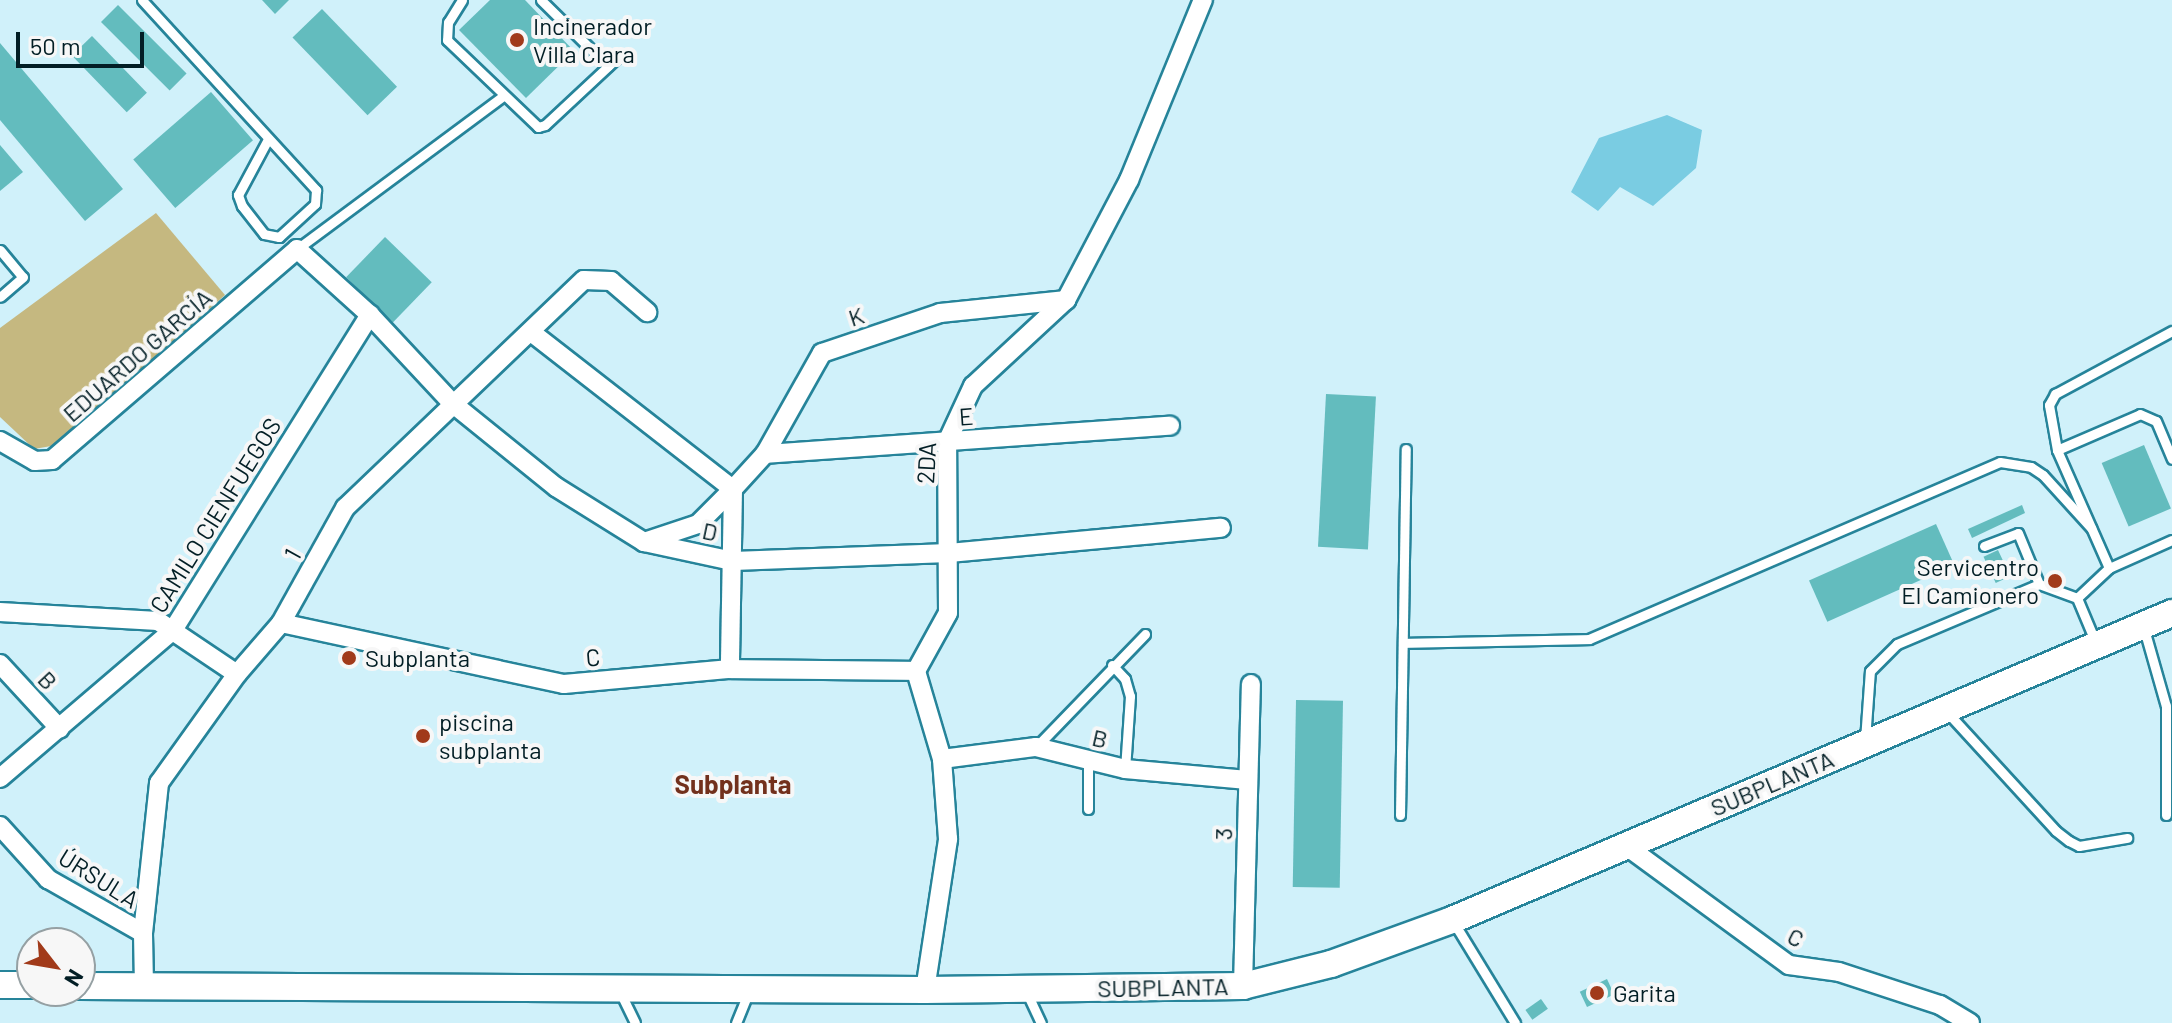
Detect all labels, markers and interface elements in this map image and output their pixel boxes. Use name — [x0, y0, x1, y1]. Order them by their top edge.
place label: Incinerador Villa Clara — [533, 12, 652, 68]
scale bar — [20, 16, 148, 66]
text: 50 m — [30, 31, 81, 60]
marker: Incinerador Villa Clara — [508, 31, 526, 49]
street label: EDUARDO GARCÍA — [57, 283, 217, 427]
street label: K — [845, 300, 867, 332]
street label: E — [958, 401, 974, 431]
street label: CAMILO CIENFUEGOS — [143, 412, 287, 618]
street label: 2DA — [911, 441, 941, 485]
street label: D — [700, 515, 720, 547]
street label: 1 — [277, 543, 307, 565]
place label: Servicentro El Camionero — [1901, 553, 2039, 609]
marker: Servicentro El Camionero — [2046, 572, 2064, 590]
street label: C — [584, 642, 602, 672]
place label: Subplanta — [365, 644, 470, 672]
marker: Subplanta — [340, 649, 358, 667]
street label: B — [32, 665, 64, 695]
place label: piscina subplanta — [439, 708, 541, 764]
street label: B — [1089, 722, 1111, 754]
marker: piscina subplanta — [414, 727, 432, 745]
street label: SUBPLANTA — [1706, 744, 1838, 822]
district label: Subplanta — [674, 768, 792, 800]
street label: 3 — [1208, 828, 1238, 840]
street label: ÚRSULA — [54, 842, 144, 914]
street label: C — [1783, 921, 1809, 953]
north arrow — [16, 927, 96, 1007]
text: N — [60, 965, 90, 991]
street label: SUBPLANTA — [1097, 971, 1229, 1003]
place label: Garita — [1613, 979, 1676, 1007]
marker: Garita — [1588, 984, 1606, 1002]

